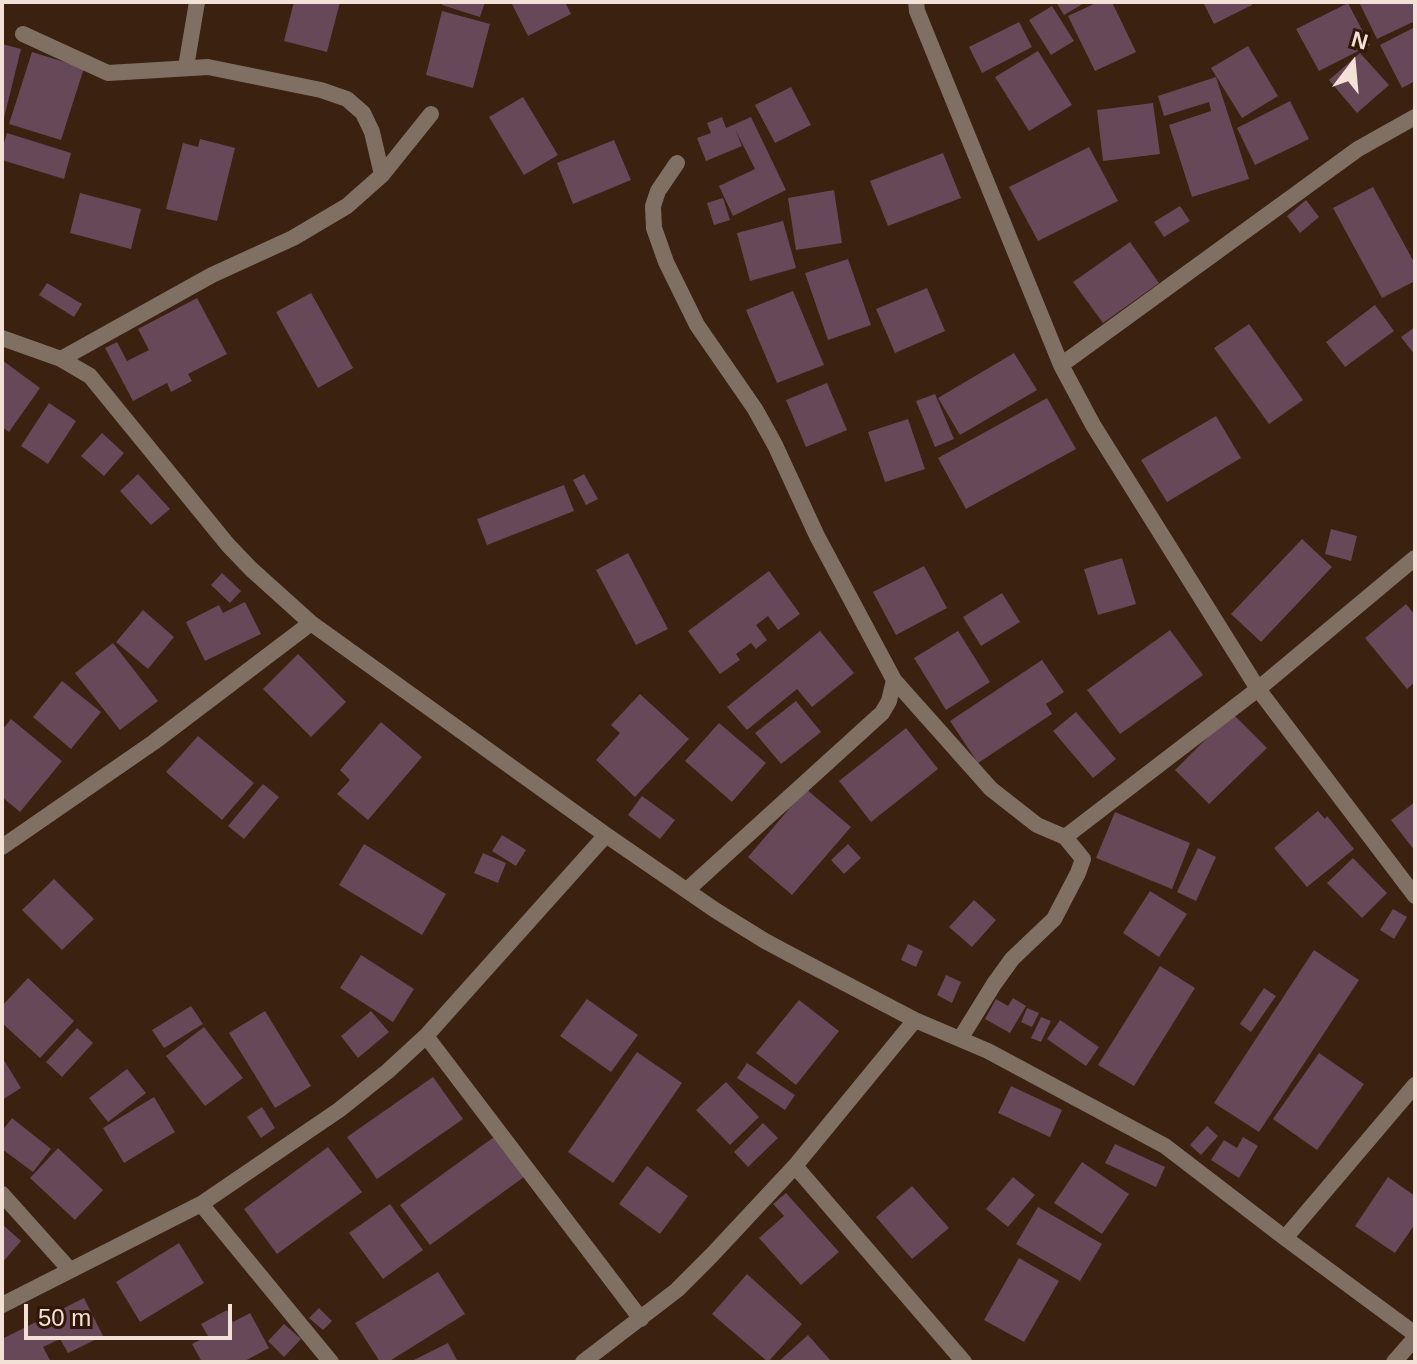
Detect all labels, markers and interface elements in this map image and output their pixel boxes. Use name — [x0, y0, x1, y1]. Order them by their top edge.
north arrow — [1313, 24, 1393, 104]
text: N — [1349, 26, 1371, 55]
scale bar — [28, 1288, 236, 1338]
text: 50 m — [38, 1304, 91, 1331]

